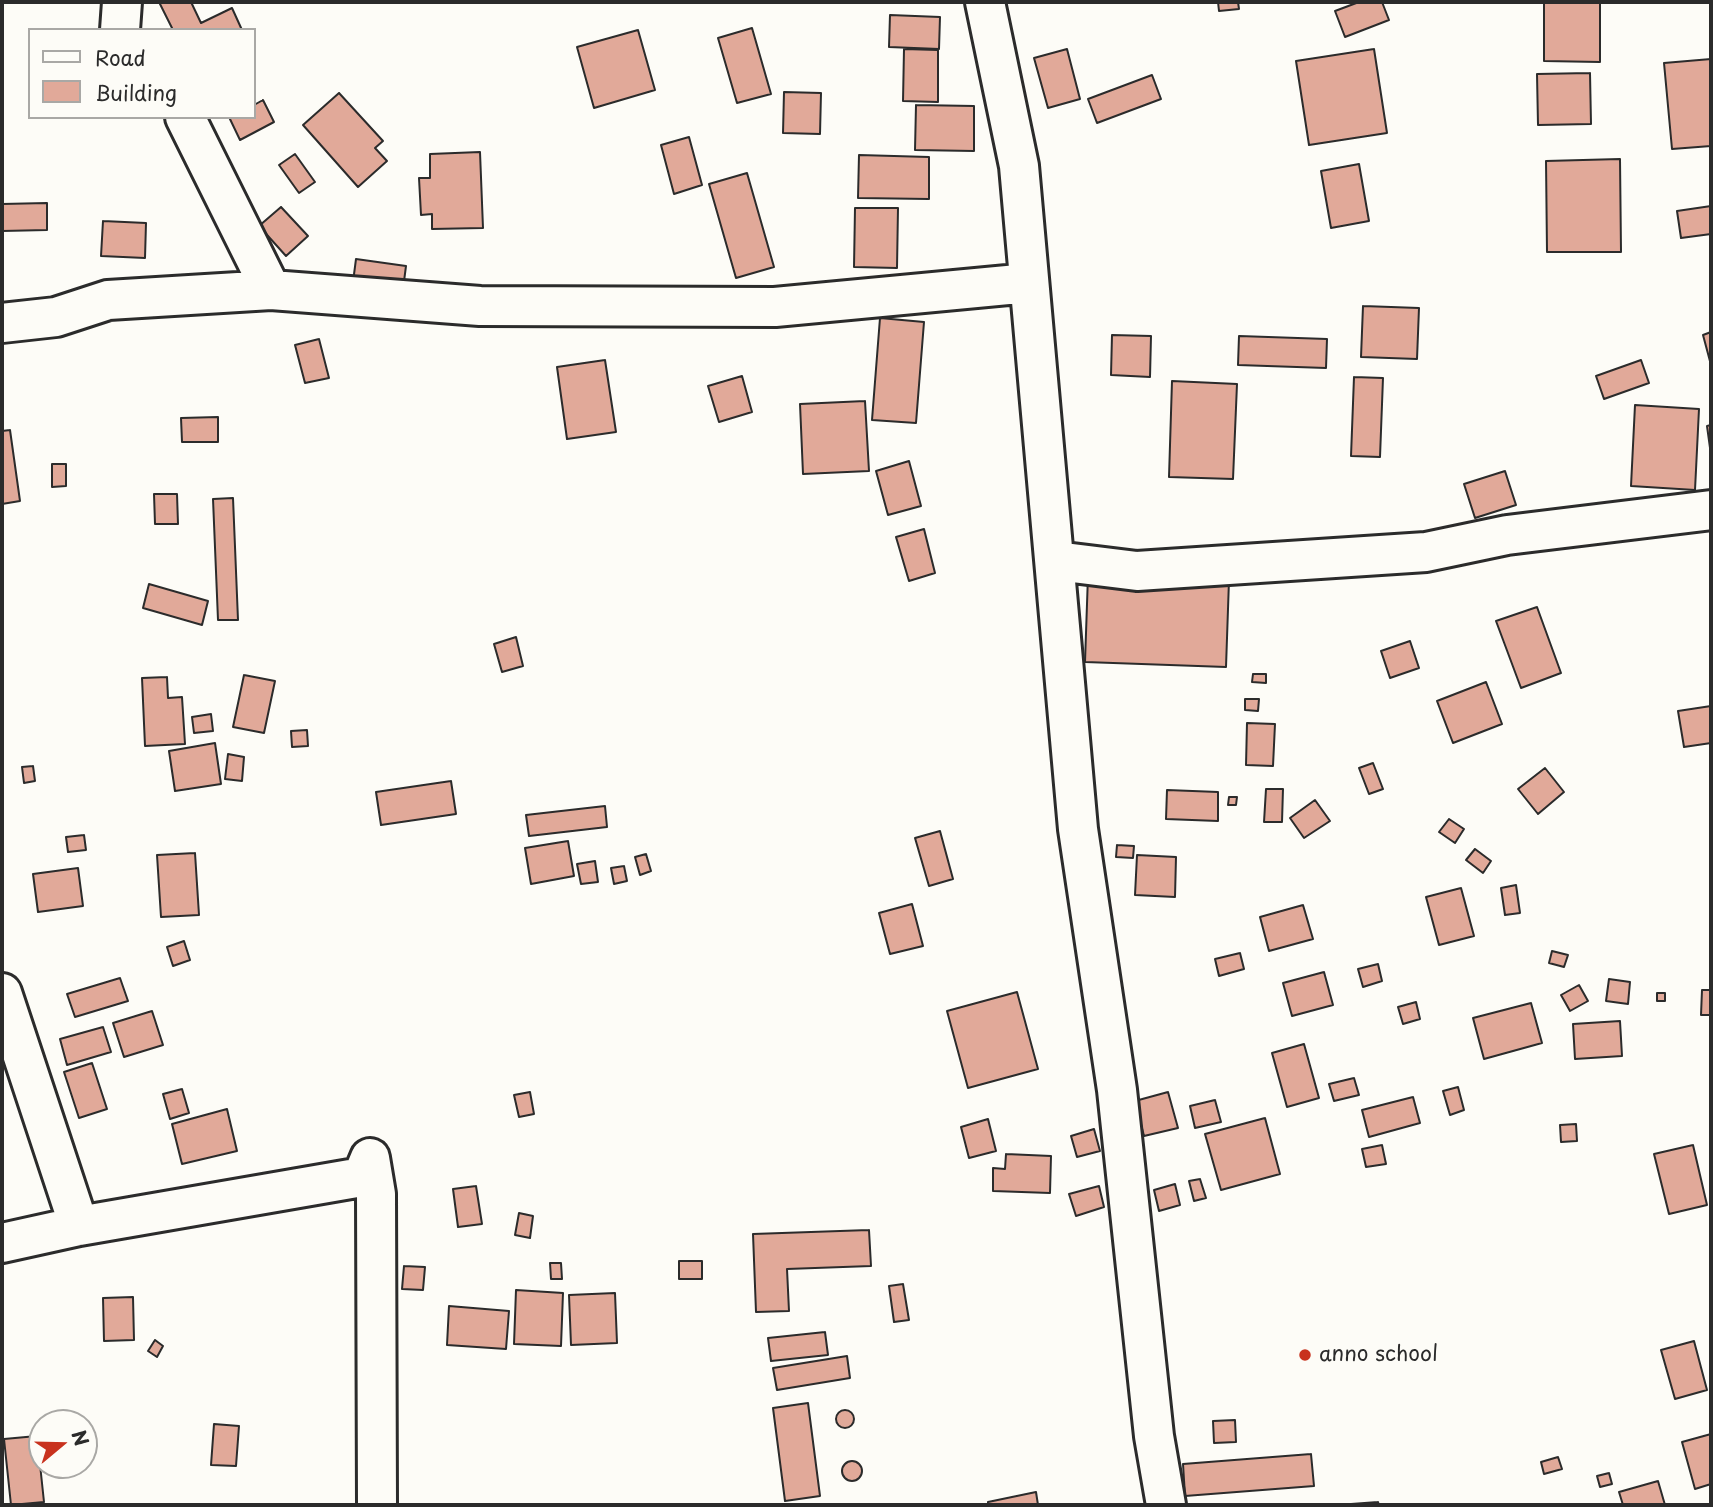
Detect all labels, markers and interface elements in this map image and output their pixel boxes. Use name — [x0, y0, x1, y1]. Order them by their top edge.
legend — [28, 28, 256, 119]
text: Road — [95, 41, 146, 73]
text: Building — [95, 76, 177, 108]
place label: anno school — [1319, 1342, 1438, 1368]
marker: anno school — [1297, 1347, 1313, 1363]
north arrow — [28, 1409, 98, 1479]
text: N — [65, 1426, 97, 1449]

